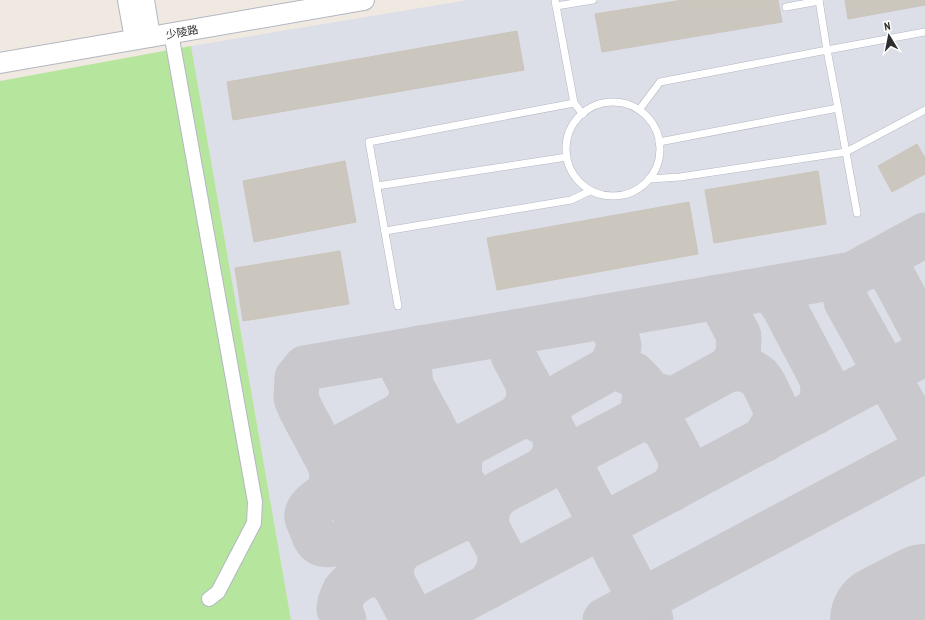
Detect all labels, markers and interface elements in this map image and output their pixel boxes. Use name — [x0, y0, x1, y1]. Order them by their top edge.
north arrow — [869, 16, 909, 56]
text: N — [883, 19, 891, 34]
street label: 少陵路 — [165, 22, 199, 42]

